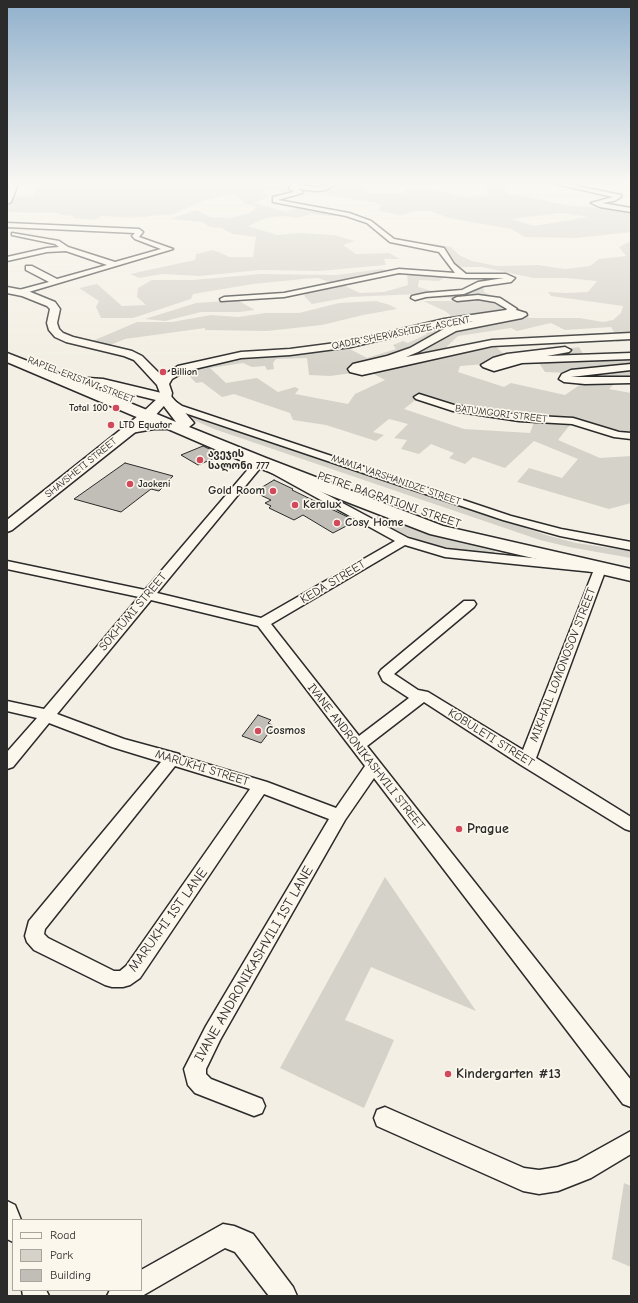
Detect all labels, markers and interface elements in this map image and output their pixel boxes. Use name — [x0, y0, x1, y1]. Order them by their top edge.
street label: QADIR SHERVASHIDZE ASCENT — [331, 314, 471, 352]
street label: RAPIEL ERISTAVI STREET — [26, 354, 136, 406]
place label: Billion — [171, 366, 197, 378]
marker: Billion — [158, 367, 168, 377]
place label: Total 100 — [69, 402, 108, 414]
street label: BATUMGORI STREET — [454, 402, 548, 426]
marker: Total 100 — [111, 403, 121, 413]
place label: LTD Equator — [119, 419, 172, 431]
marker: LTD Equator — [106, 420, 116, 430]
street label: SHAVSHETI STREET — [43, 435, 119, 501]
place label: ავეჯის სალონი 777 — [208, 448, 270, 472]
street label: MAMIA VARSHANIDZE STREET — [330, 452, 462, 508]
marker: ავეჯის სალონი 777 — [195, 455, 205, 465]
street label: PETRE BAGRATIONI STREET — [315, 469, 463, 531]
place label: Jaokeni — [138, 478, 170, 490]
marker: Jaokeni — [125, 479, 135, 489]
place label: Gold Room — [208, 484, 265, 498]
marker: Gold Room — [268, 486, 278, 496]
place label: Keralux — [303, 498, 341, 512]
marker: Keralux — [290, 500, 300, 510]
place label: Cosy Home — [345, 516, 403, 530]
marker: Cosy Home — [332, 518, 342, 528]
street label: KEDA STREET — [298, 557, 368, 607]
street label: SOKHUMI STREET — [96, 570, 170, 654]
street label: MIKHAIL LOMONOSOV STREET — [527, 586, 599, 744]
street label: IVANE ANDRONIKASHVILI STREET — [304, 681, 428, 833]
street label: KOBULETI STREET — [445, 706, 537, 770]
place label: Cosmos — [266, 724, 305, 738]
marker: Cosmos — [253, 726, 263, 736]
street label: MARUKHI STREET — [153, 747, 251, 789]
place label: Prague — [467, 821, 509, 837]
marker: Prague — [454, 824, 464, 834]
street label: IVANE ANDRONIKASHVILI 1ST LANE — [191, 863, 317, 1065]
street label: MARUKHI 1ST LANE — [125, 865, 211, 975]
place label: Kindergarten #13 — [456, 1066, 561, 1082]
marker: Kindergarten #13 — [443, 1069, 453, 1079]
legend — [12, 1219, 142, 1291]
text: Road — [50, 1228, 76, 1242]
text: Park — [50, 1248, 73, 1262]
text: Building — [50, 1268, 91, 1282]

